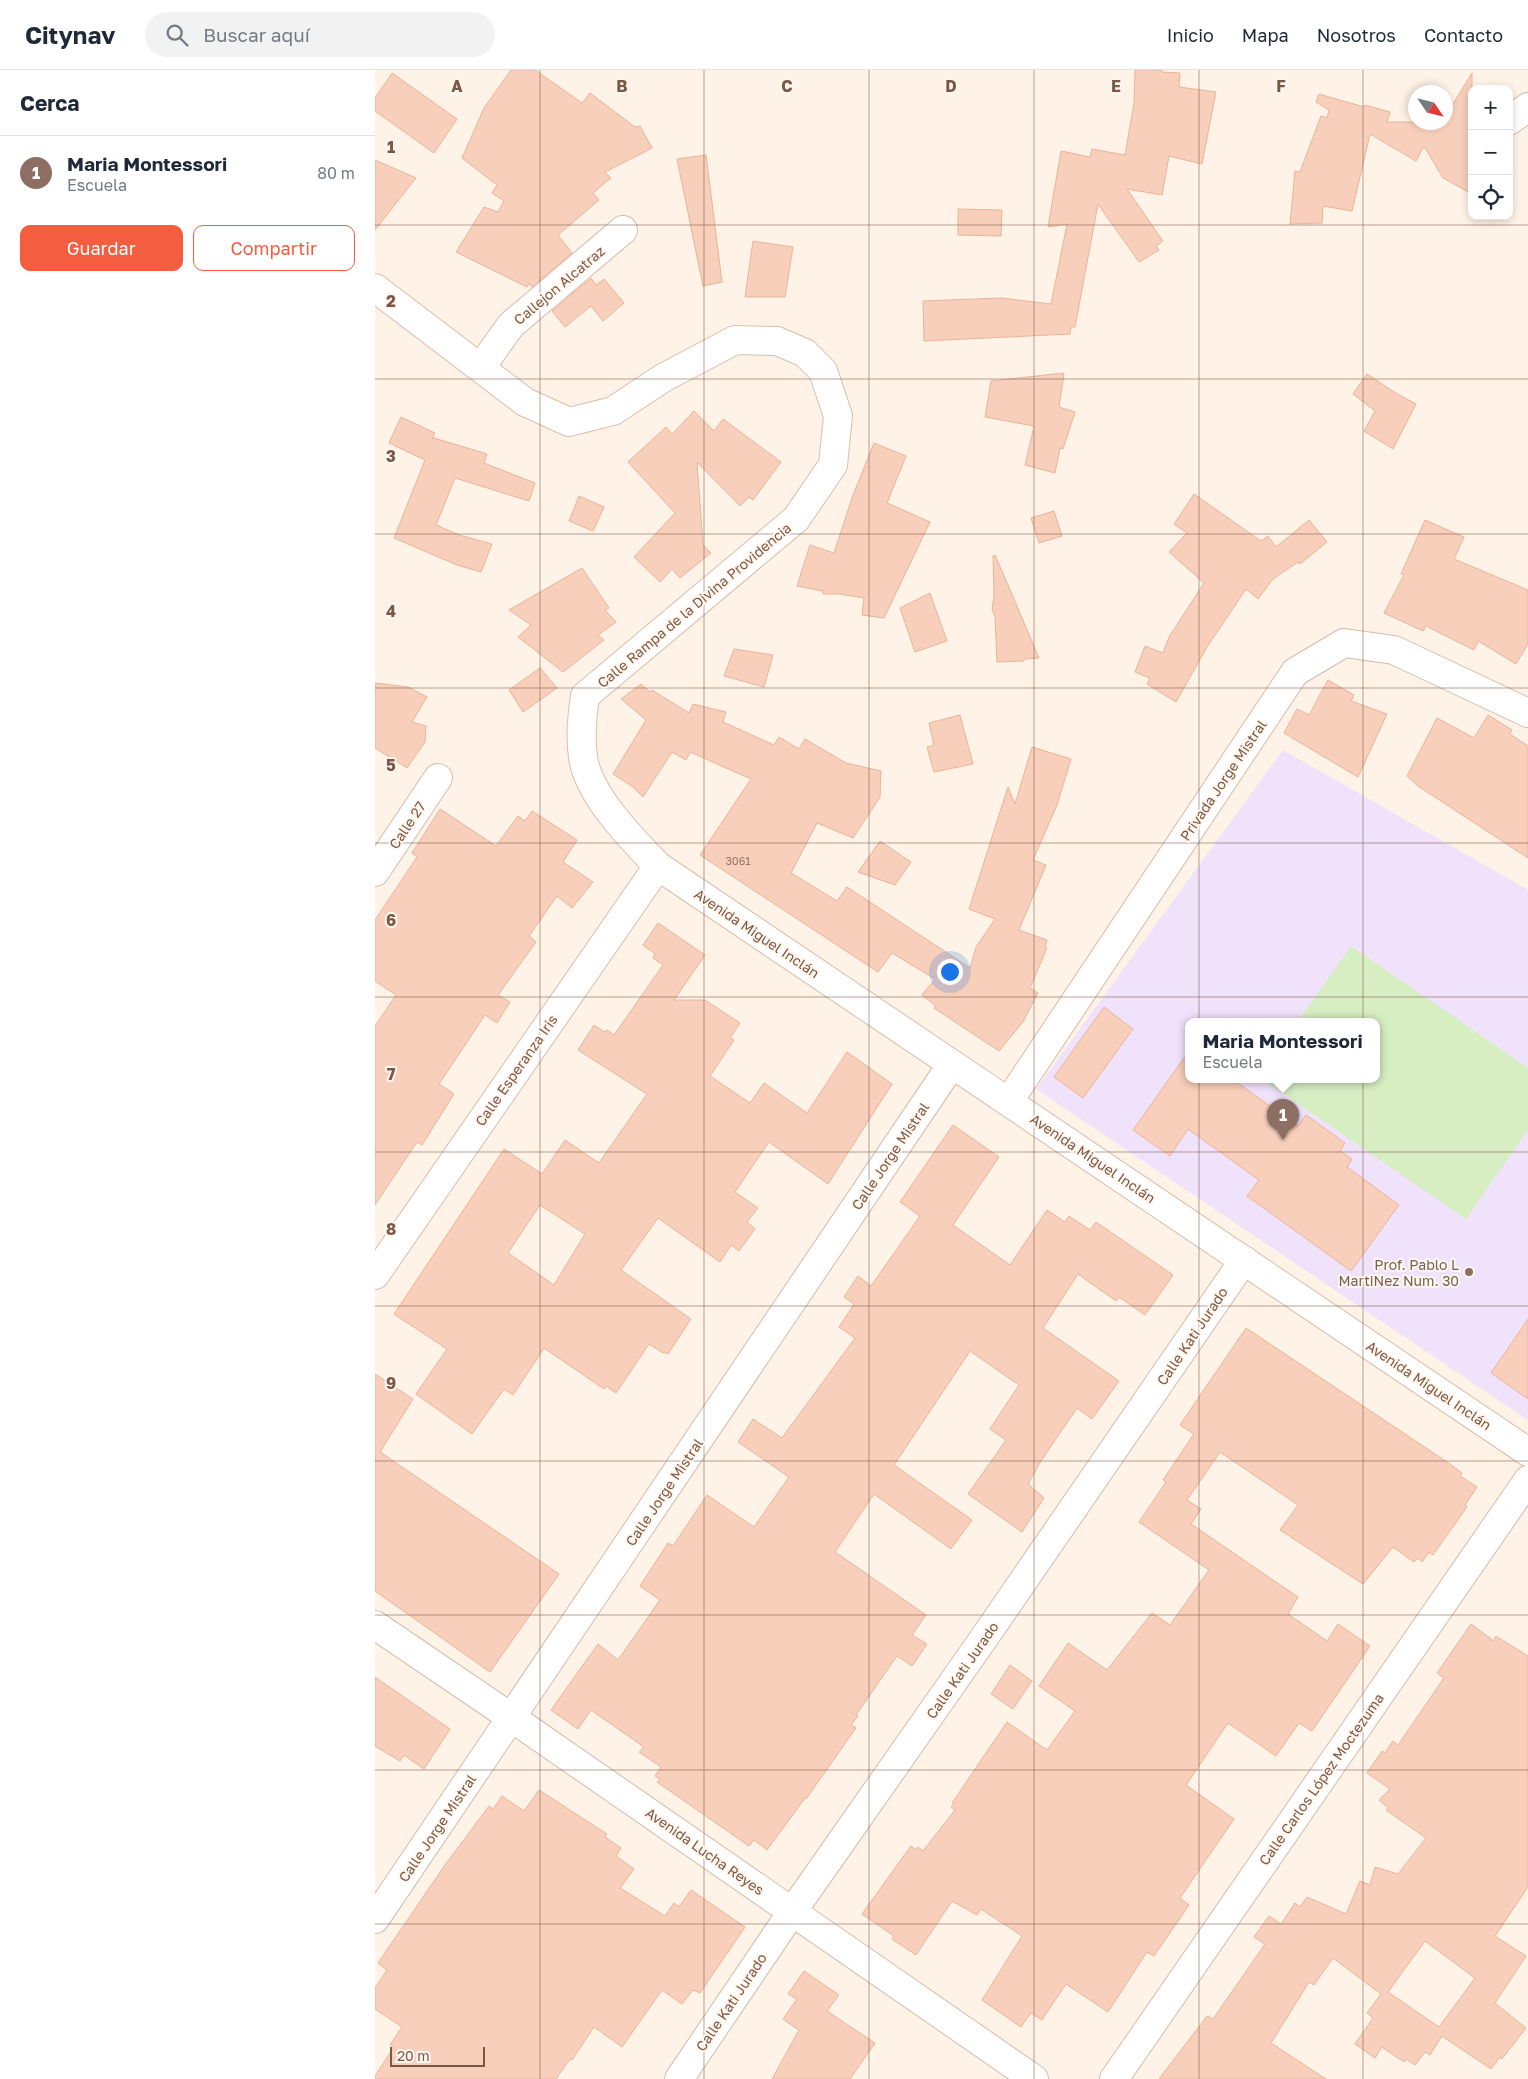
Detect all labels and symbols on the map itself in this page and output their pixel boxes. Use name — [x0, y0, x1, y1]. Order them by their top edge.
text: A — [451, 76, 463, 96]
text: B — [616, 76, 628, 96]
text: C — [781, 76, 793, 96]
text: D — [945, 76, 957, 96]
text: E — [1111, 76, 1121, 96]
text: F — [1276, 76, 1286, 96]
north arrow — [1408, 85, 1453, 130]
text: 1 — [387, 137, 395, 157]
street label: Callejon Alcatraz — [510, 242, 608, 328]
text: 2 — [386, 291, 396, 311]
text: 3 — [386, 446, 396, 466]
street label: Calle Rampa de la Divina Providencia — [594, 519, 794, 691]
text: 4 — [386, 601, 396, 621]
street label: Privada Jorge Mistral — [1176, 716, 1270, 844]
text: 5 — [386, 755, 396, 775]
street label: Calle 27 — [385, 798, 429, 852]
house number: 3061 — [725, 854, 751, 867]
street label: Avenida Miguel Inclán — [691, 885, 823, 981]
text: 6 — [386, 910, 396, 930]
your location — [937, 959, 963, 985]
street label: Calle Esperanza Iris — [471, 1011, 561, 1129]
text: 7 — [387, 1064, 396, 1084]
street label: Calle Jorge Mistral — [848, 1099, 932, 1213]
pin: 1 — [1267, 1099, 1299, 1140]
street label: Avenida Miguel Inclán — [1027, 1110, 1159, 1206]
text: 8 — [386, 1219, 396, 1239]
place label: Prof. Pablo L MartiNez Num. 30 — [1338, 1256, 1459, 1289]
marker: Prof. Pablo L MartiNez Num. 30 — [1463, 1266, 1475, 1278]
street label: Calle Kati Jurado — [1153, 1284, 1231, 1388]
street label: Avenida Miguel Inclán — [1363, 1337, 1495, 1433]
text: 9 — [386, 1373, 396, 1393]
street label: Calle Jorge Mistral — [622, 1435, 706, 1549]
street label: Calle Kati Jurado — [922, 1618, 1002, 1722]
street label: Calle Carlos López Moctezuma — [1255, 1690, 1387, 1868]
street label: Calle Jorge Mistral — [395, 1771, 479, 1885]
street label: Avenida Lucha Reyes — [642, 1804, 768, 1898]
street label: Calle Kati Jurado — [692, 1950, 770, 2054]
scale bar — [390, 2044, 485, 2067]

